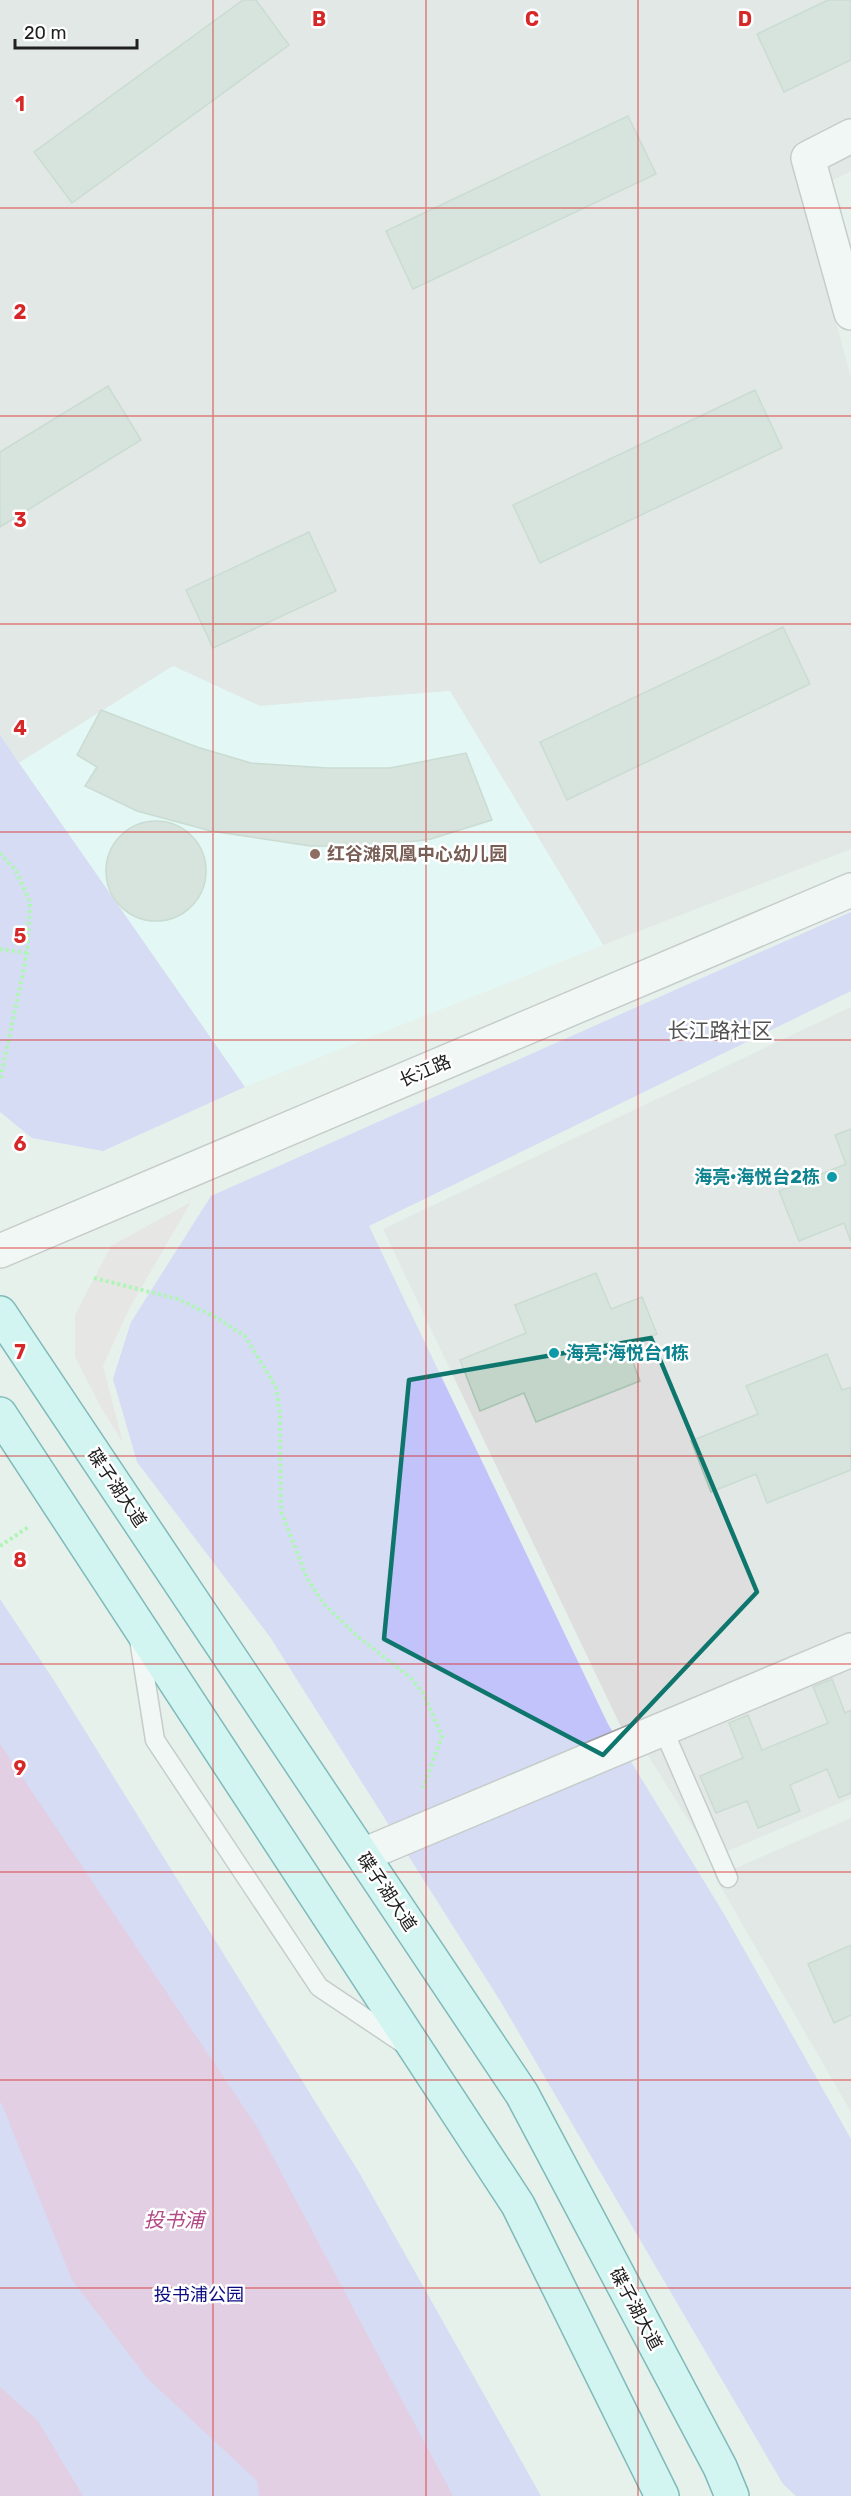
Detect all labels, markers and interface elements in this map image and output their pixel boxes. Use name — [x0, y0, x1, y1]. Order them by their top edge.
text: B — [312, 7, 326, 31]
text: C — [525, 7, 539, 31]
text: D — [738, 7, 752, 31]
scale bar — [15, 12, 136, 50]
text: 20 m — [24, 22, 66, 44]
text: 1 — [15, 92, 25, 116]
text: 2 — [14, 300, 27, 324]
text: 3 — [13, 508, 27, 532]
text: 4 — [13, 716, 27, 740]
place label: 红谷滩凤凰中心幼儿园 — [327, 843, 507, 865]
marker: 红谷滩凤凰中心幼儿园 — [308, 847, 322, 861]
text: 5 — [14, 924, 27, 948]
district label: 长江路社区 — [668, 1018, 773, 1043]
street label: 长江路 — [396, 1050, 454, 1092]
text: 6 — [13, 1132, 27, 1156]
place label: 海亮·海悦台2栋 — [694, 1166, 820, 1188]
marker: 海亮·海悦台2栋 — [825, 1170, 839, 1184]
text: 7 — [14, 1340, 26, 1364]
place label: 海亮·海悦台1栋 — [566, 1342, 689, 1364]
marker: 海亮·海悦台1栋 — [547, 1346, 561, 1360]
street label: 碟子湖大道 — [83, 1445, 151, 1531]
text: 8 — [13, 1548, 27, 1572]
text: 9 — [14, 1756, 27, 1780]
street label: 碟子湖大道 — [353, 1849, 421, 1935]
water label: 投书浦 — [144, 2208, 207, 2232]
street label: 碟子湖大道 — [605, 2264, 667, 2354]
park label: 投书浦公园 — [154, 2284, 244, 2306]

